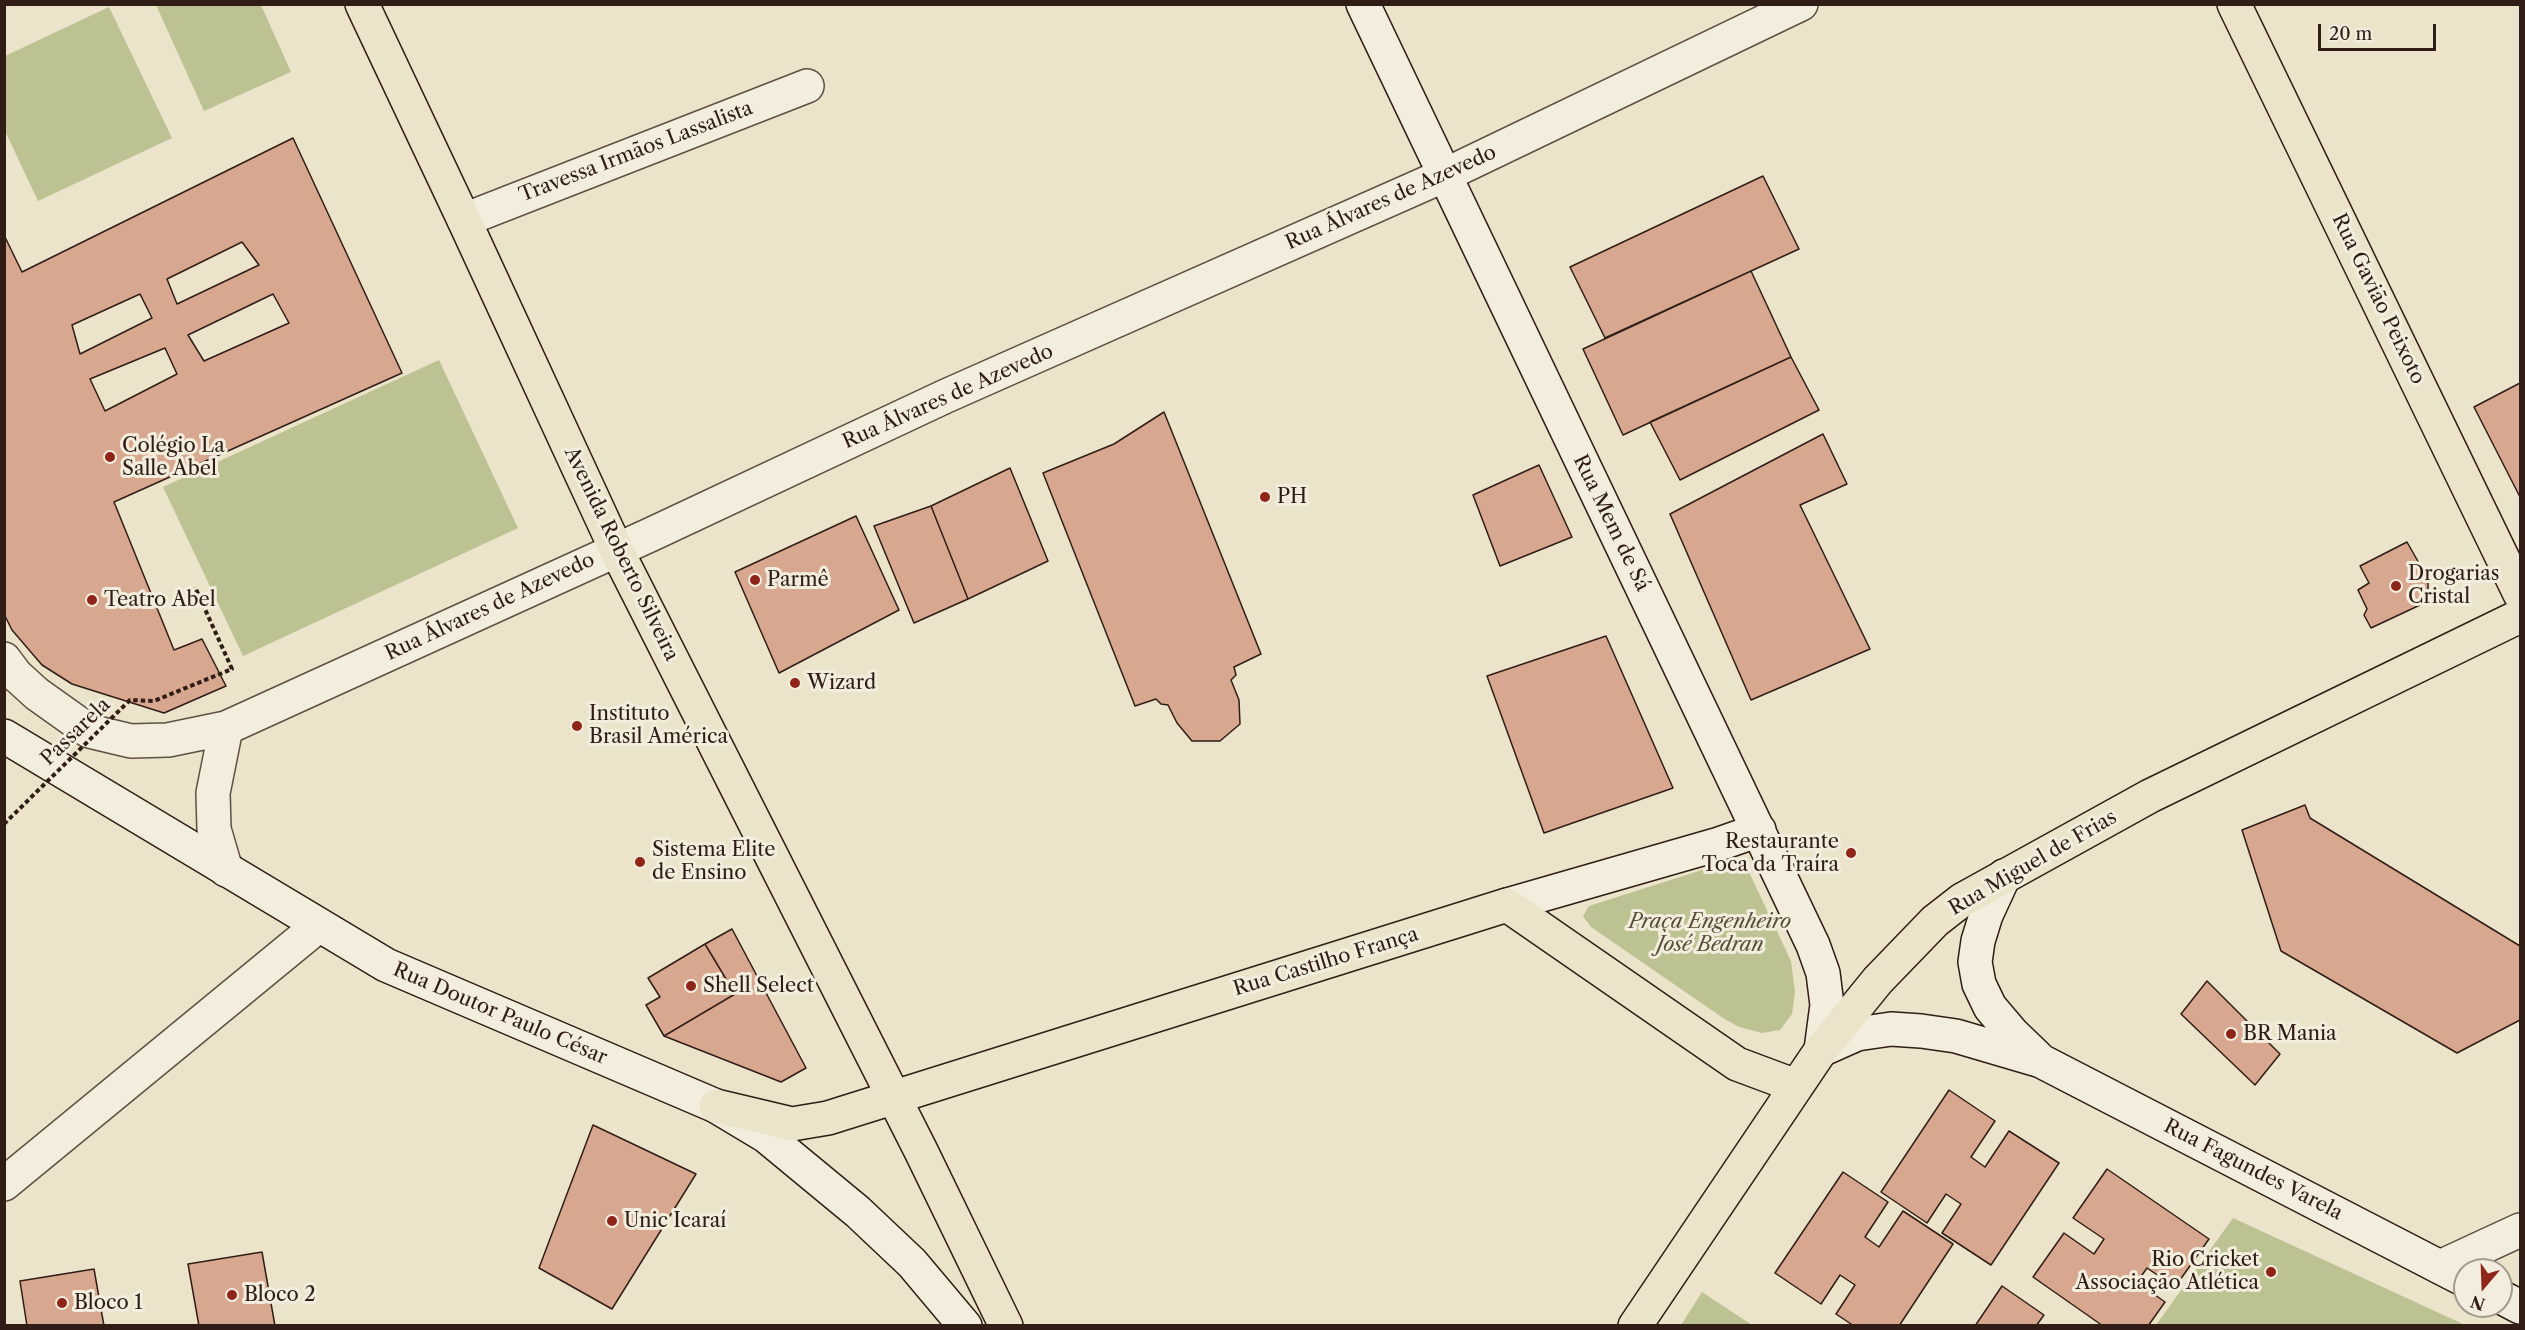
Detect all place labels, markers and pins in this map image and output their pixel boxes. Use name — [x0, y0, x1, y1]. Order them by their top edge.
place label: Colégio La Salle Abel — [122, 434, 225, 481]
marker: Colégio La Salle Abel — [103, 450, 117, 464]
place label: PH — [1277, 485, 1307, 509]
marker: PH — [1258, 490, 1272, 504]
place label: Drogarias Cristal — [2408, 562, 2499, 609]
place label: Parmê — [767, 568, 829, 592]
marker: Parmê — [748, 573, 762, 587]
marker: Drogarias Cristal — [2389, 579, 2403, 593]
place label: Teatro Abel — [104, 588, 216, 612]
marker: Teatro Abel — [85, 593, 99, 607]
place label: Wizard — [807, 671, 876, 695]
marker: Wizard — [788, 676, 802, 690]
place label: Instituto Brasil América — [589, 702, 728, 749]
marker: Instituto Brasil América — [570, 719, 584, 733]
place label: Restaurante Toca da Traíra — [1702, 830, 1839, 877]
place label: Sistema Elite de Ensino — [652, 838, 776, 885]
marker: Restaurante Toca da Traíra — [1844, 846, 1858, 860]
marker: Sistema Elite de Ensino — [633, 855, 647, 869]
place label: Shell Select — [703, 974, 814, 998]
marker: Shell Select — [684, 979, 698, 993]
place label: BR Mania — [2243, 1022, 2337, 1046]
marker: BR Mania — [2224, 1027, 2238, 1041]
place label: Unic Icaraí — [624, 1209, 726, 1233]
marker: Unic Icaraí — [605, 1214, 619, 1228]
place label: Rio Cricket Associação Atlética — [2076, 1248, 2259, 1295]
marker: Rio Cricket Associação Atlética — [2264, 1265, 2278, 1279]
place label: Bloco 2 — [244, 1283, 316, 1307]
marker: Bloco 2 — [225, 1288, 239, 1302]
place label: Bloco 1 — [74, 1291, 143, 1315]
marker: Bloco 1 — [55, 1296, 69, 1310]

